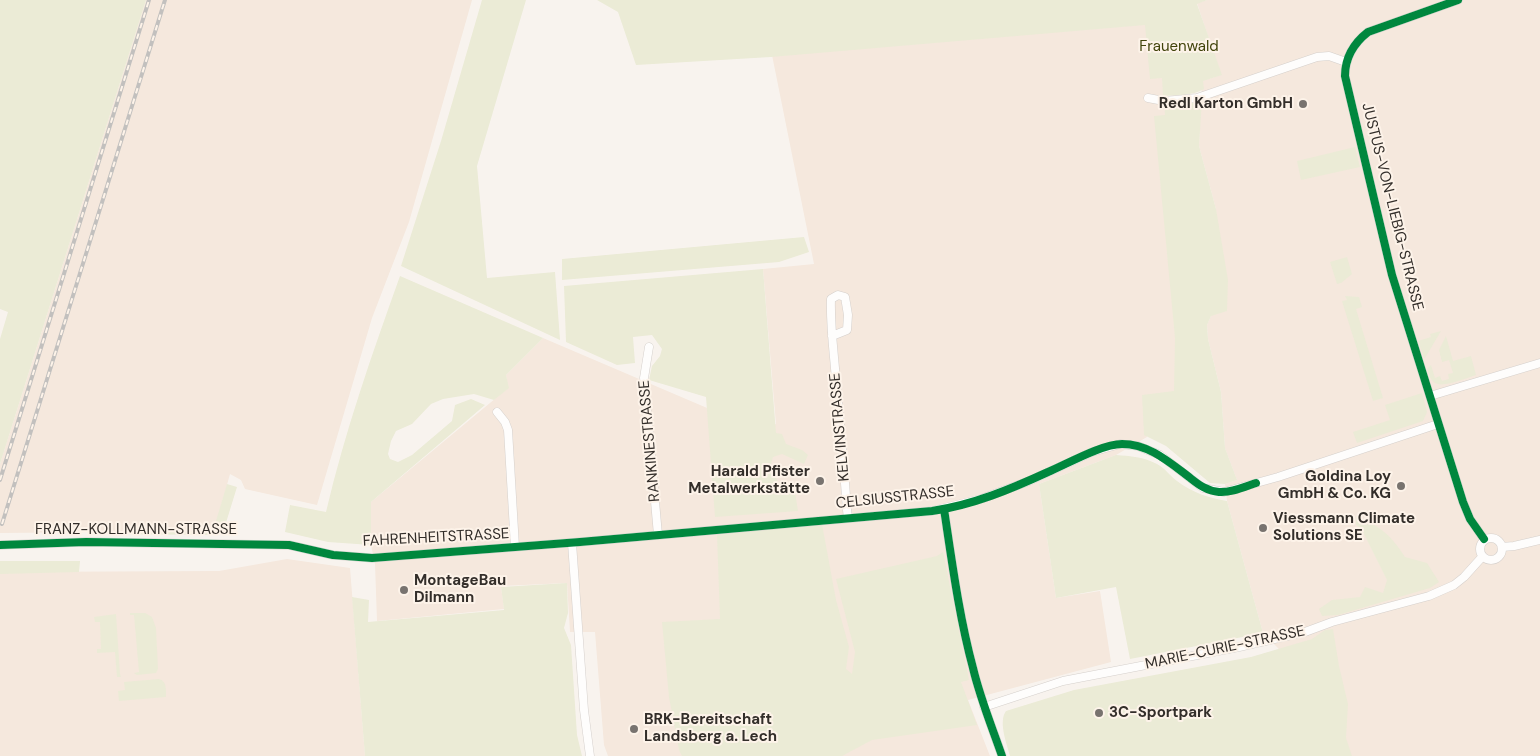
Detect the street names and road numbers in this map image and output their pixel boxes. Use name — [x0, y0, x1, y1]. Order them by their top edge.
street label: JUSTUS-VON-LIEBIG-STRASSE — [1357, 101, 1427, 313]
street label: KELVINSTRASSE — [826, 372, 854, 482]
street label: RANKINESTRASSE — [636, 379, 664, 503]
street label: CELSIUSSTRASSE — [835, 483, 955, 513]
street label: FRANZ-KOLLMANN-STRASSE — [35, 521, 237, 539]
street label: FAHRENHEITSTRASSE — [362, 525, 510, 551]
street label: MARIE-CURIE-STRASSE — [1144, 622, 1306, 674]

